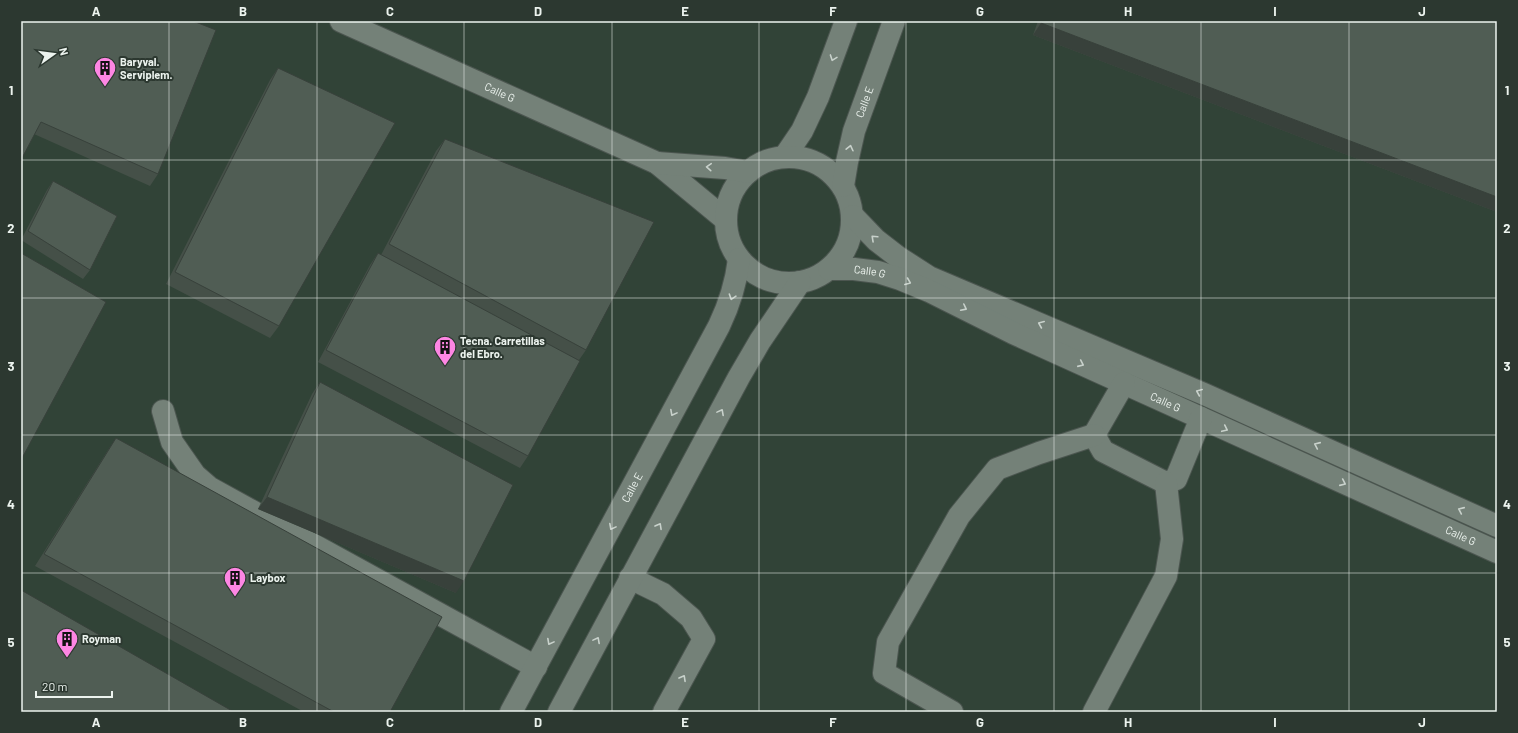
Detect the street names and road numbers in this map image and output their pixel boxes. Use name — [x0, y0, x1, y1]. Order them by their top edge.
street label: Calle G — [483, 79, 517, 104]
street label: Calle E — [853, 84, 876, 119]
street label: Calle G — [853, 262, 888, 280]
street label: Calle G — [1148, 389, 1183, 414]
street label: Calle E — [618, 470, 645, 504]
street label: Calle G — [1444, 523, 1478, 548]

